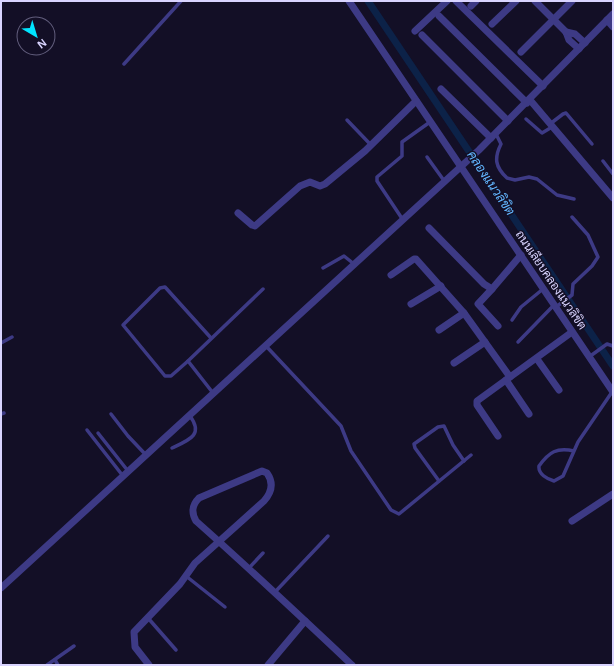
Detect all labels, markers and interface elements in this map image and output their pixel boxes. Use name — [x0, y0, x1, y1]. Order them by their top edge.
north arrow — [16, 16, 56, 56]
text: N — [35, 37, 49, 51]
water label: คลองแนวลิขิต — [464, 147, 519, 218]
street label: ถนนเลียบคลองแนวลิขิต — [513, 227, 590, 332]

